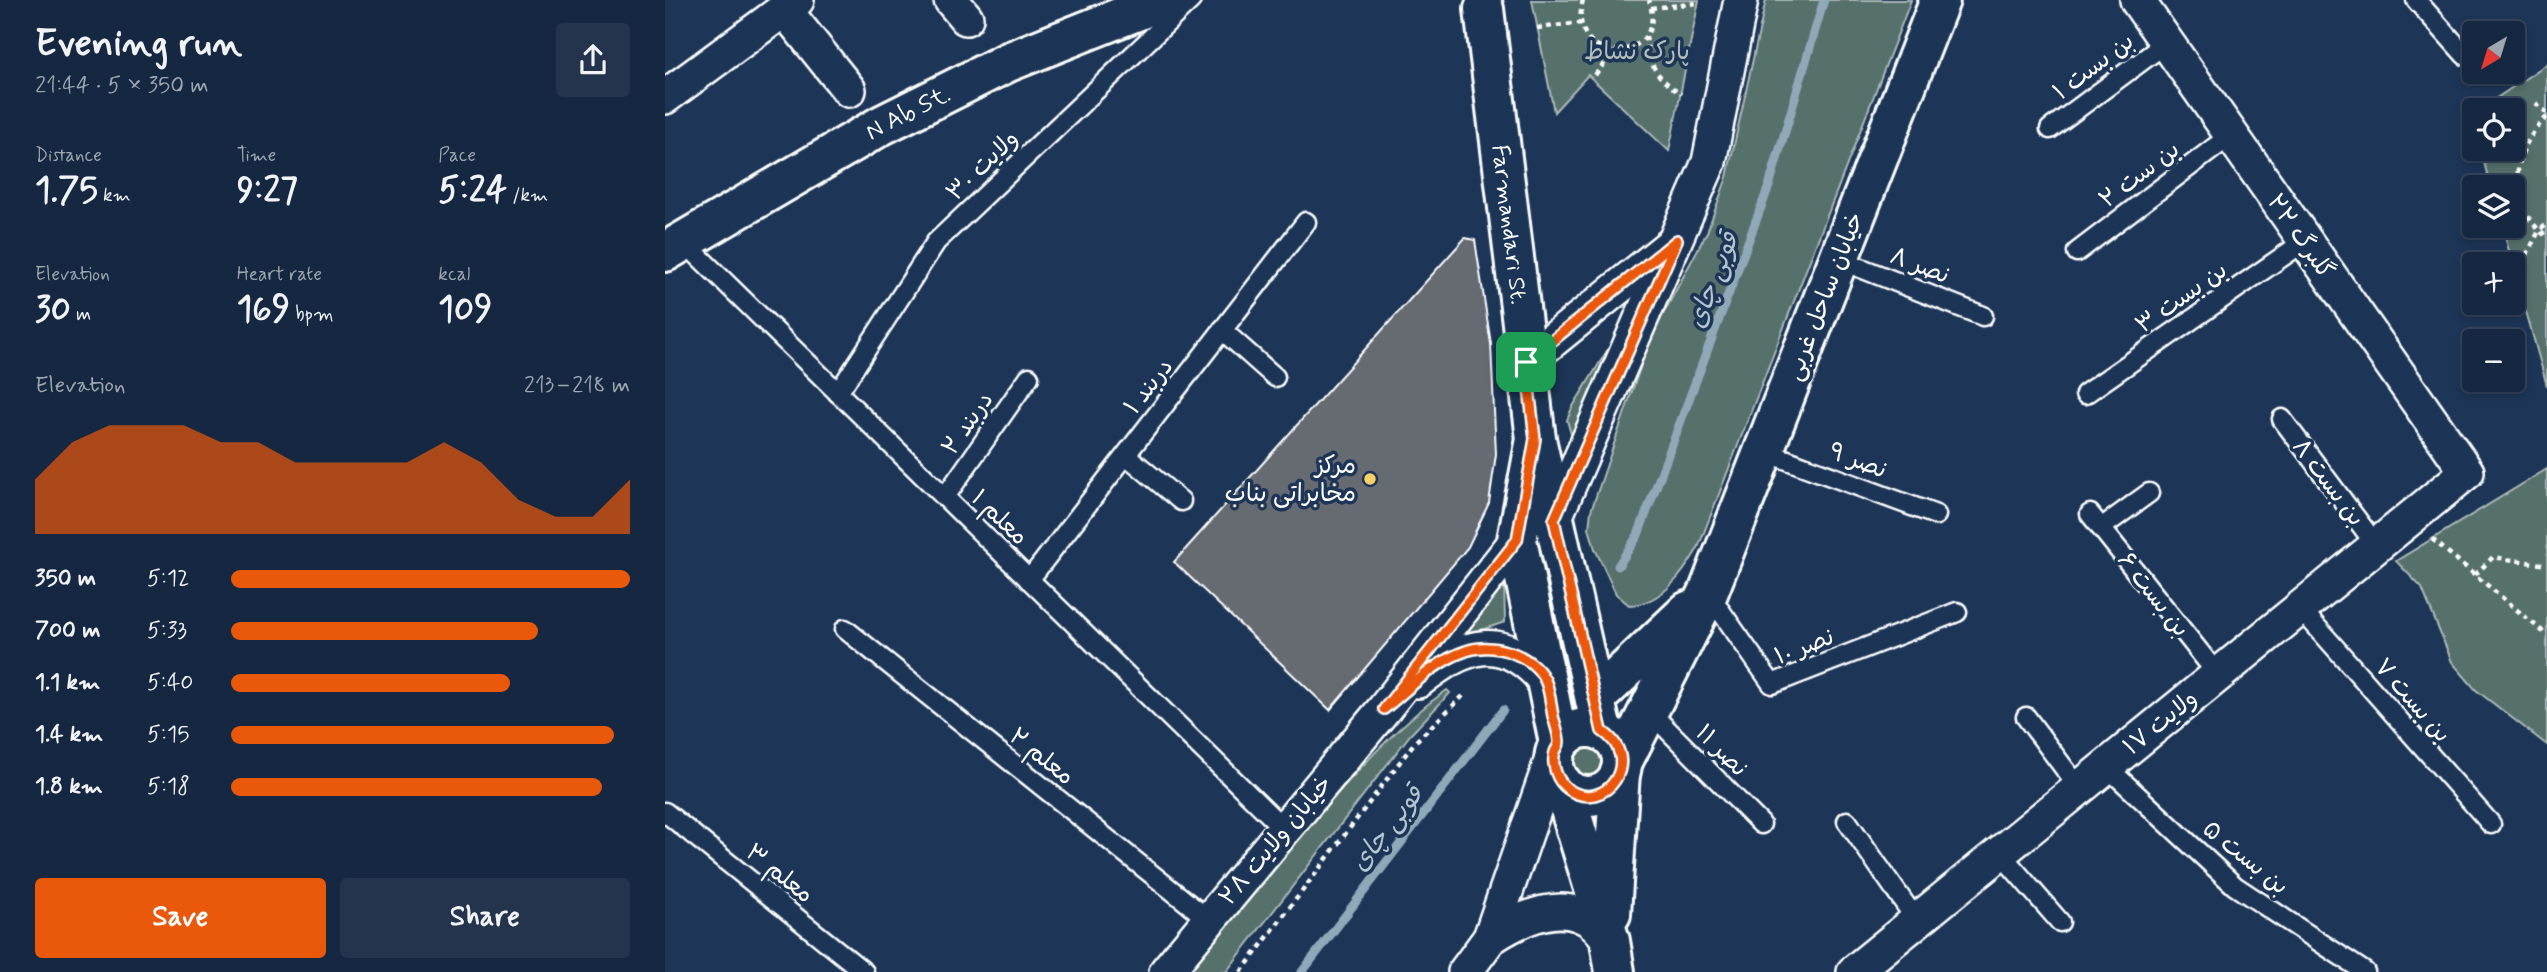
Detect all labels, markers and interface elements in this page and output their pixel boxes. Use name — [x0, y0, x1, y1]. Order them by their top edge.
text: Evening run — [35, 20, 242, 69]
north arrow — [2462, 21, 2525, 84]
map controls — [2462, 21, 2525, 392]
button: share — [556, 23, 630, 97]
street label: بن بست ۱ — [2047, 27, 2141, 108]
park label: پارک نشاط — [1584, 37, 1690, 68]
text: 21:44 · 5 × 350 m — [35, 71, 209, 101]
street label: N Ab St. — [860, 79, 956, 148]
button: locate — [2462, 98, 2525, 161]
street label: ولایت ۳۰ — [940, 124, 1026, 208]
street label: بن ست ۲ — [2093, 135, 2187, 216]
text: Distance — [35, 143, 102, 168]
text: Time — [237, 143, 276, 168]
text: Pace — [438, 143, 476, 168]
street label: Farmandari St. — [1484, 143, 1534, 306]
text: 1.75 — [35, 168, 98, 214]
text: 9:27 — [237, 168, 298, 214]
text: 5:24 — [438, 168, 507, 214]
button: layers — [2462, 175, 2525, 238]
text: km — [98, 183, 131, 208]
text: /km — [507, 183, 548, 208]
street label: گلبرگ ۲۲ — [2259, 188, 2340, 285]
street label: خیابان ساحل غربی — [1779, 208, 1872, 385]
water label: قوبی چای — [1680, 226, 1749, 334]
street label: نصر ۸ — [1885, 241, 1954, 292]
button: + — [2462, 252, 2525, 315]
street label: بن بست ۳ — [2130, 255, 2234, 341]
text: Elevation — [35, 262, 110, 287]
text: Heart rate — [237, 262, 322, 287]
text: kcal — [438, 262, 470, 287]
text: 30 — [35, 287, 71, 333]
text: 169 — [237, 287, 290, 333]
text: 109 — [438, 287, 492, 333]
text: m — [71, 302, 91, 327]
text: bpm — [290, 302, 333, 327]
button: − — [2462, 329, 2525, 392]
pin — [1496, 332, 1556, 392]
icon: arrive — [1507, 343, 1545, 381]
street label: دربند ۱ — [1118, 353, 1181, 421]
text: Elevation — [35, 371, 126, 401]
text: 213–218 m — [524, 371, 630, 401]
street label: دربند ۲ — [935, 386, 1001, 462]
street label: بن بست ۸ — [2285, 433, 2371, 533]
street label: نصر ۹ — [1824, 436, 1891, 487]
place label: مرکز مخابراتی بناب — [1225, 451, 1356, 510]
marker: مرکز مخابراتی بناب — [1362, 471, 1378, 487]
street label: معلم ۱ — [963, 483, 1034, 554]
street label: بن بست ۶ — [2110, 546, 2196, 644]
text: 350 m — [35, 564, 96, 594]
text: 5:12 — [147, 564, 189, 594]
text: 700 m — [35, 616, 100, 646]
text: 5:33 — [147, 616, 187, 646]
street label: نصر ۱۰ — [1770, 622, 1839, 673]
street label: بن بست ۷ — [2367, 652, 2457, 750]
text: 1.1 km — [35, 668, 100, 698]
text: 5:40 — [147, 668, 193, 698]
street label: ولایت ۱۷ — [2117, 684, 2205, 763]
street label: نصر ۱۱ — [1688, 718, 1754, 784]
text: 1.4 km — [35, 720, 103, 750]
text: 5:15 — [147, 720, 189, 750]
street label: معلم ۲ — [1001, 721, 1080, 794]
street label: خیابان ولایت ۲۸ — [1213, 770, 1340, 912]
text: 1.8 km — [35, 772, 103, 802]
text: 5:18 — [147, 772, 190, 802]
water label: قوبی چای — [1343, 777, 1433, 879]
street label: بن بست ۵ — [2196, 814, 2294, 902]
street label: معلم ۳ — [738, 837, 819, 912]
button: Save — [35, 878, 326, 958]
button: Share — [340, 878, 630, 958]

